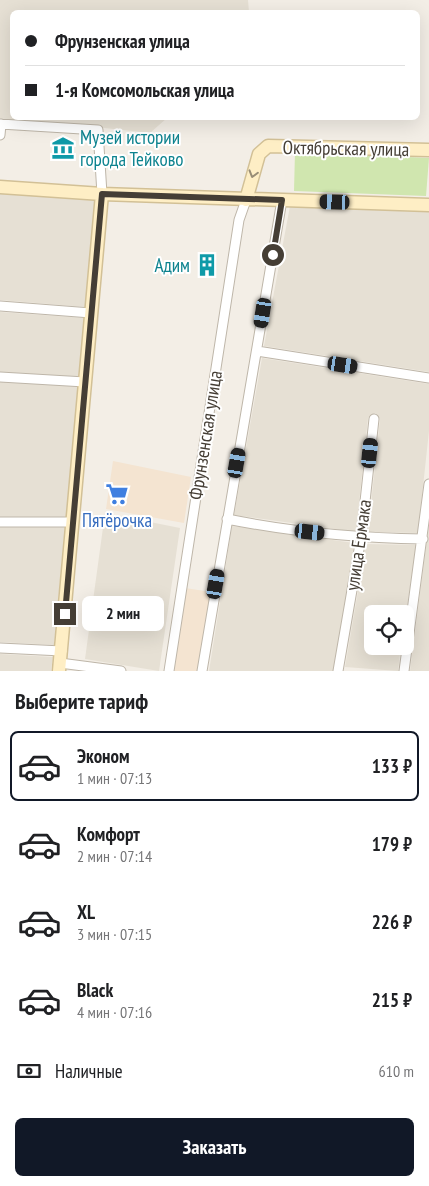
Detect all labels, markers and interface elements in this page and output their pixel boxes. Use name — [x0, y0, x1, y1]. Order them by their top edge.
text: Фрунзенская улица — [55, 29, 190, 53]
text: 1-я Комсомольская улица — [55, 78, 234, 102]
place label: Музей истории города Тейково — [80, 125, 184, 171]
museum icon: Музей истории города Тейково — [50, 135, 76, 161]
street label: Октябрьская улица — [282, 135, 410, 161]
one-way arrow — [248, 169, 259, 178]
car — [319, 194, 350, 210]
route start — [262, 244, 284, 266]
building icon: Адим — [194, 252, 220, 278]
place label: Адим — [155, 253, 190, 277]
car — [253, 297, 272, 329]
car — [327, 355, 358, 375]
street label: Фрунзенская улица — [183, 369, 227, 501]
car — [360, 437, 379, 469]
car — [227, 447, 246, 479]
supermarket icon: Пятёрочка — [104, 481, 130, 507]
street label: улица Ермака — [340, 498, 376, 592]
place label: Пятёрочка — [82, 508, 152, 532]
car — [294, 523, 325, 541]
car — [206, 568, 225, 600]
callout: 2 мин — [82, 596, 165, 632]
route end — [54, 603, 76, 625]
text: 2 мин — [106, 603, 140, 623]
map controls — [364, 605, 414, 655]
button: locate — [364, 605, 414, 655]
text: Выберите тариф — [15, 687, 148, 715]
icon: car — [17, 744, 62, 789]
text: Эконом — [77, 744, 130, 768]
text: 133 ₽ — [372, 754, 412, 778]
text: 1 мин · 07:13 — [77, 768, 152, 788]
icon: car — [17, 822, 62, 867]
text: Комфорт — [77, 822, 140, 846]
text: 179 ₽ — [372, 832, 412, 856]
text: 2 мин · 07:14 — [77, 846, 152, 866]
icon: car — [17, 900, 62, 945]
text: XL — [77, 900, 95, 924]
text: 226 ₽ — [372, 910, 412, 934]
text: 3 мин · 07:15 — [77, 924, 152, 944]
icon: car — [17, 978, 62, 1023]
text: Black — [77, 978, 113, 1002]
text: 215 ₽ — [372, 988, 412, 1012]
text: 4 мин · 07:16 — [77, 1002, 152, 1022]
icon: cash — [15, 1057, 43, 1085]
text: Наличные — [55, 1059, 123, 1083]
text: 610 m — [379, 1061, 414, 1081]
button: Заказать — [15, 1118, 414, 1176]

